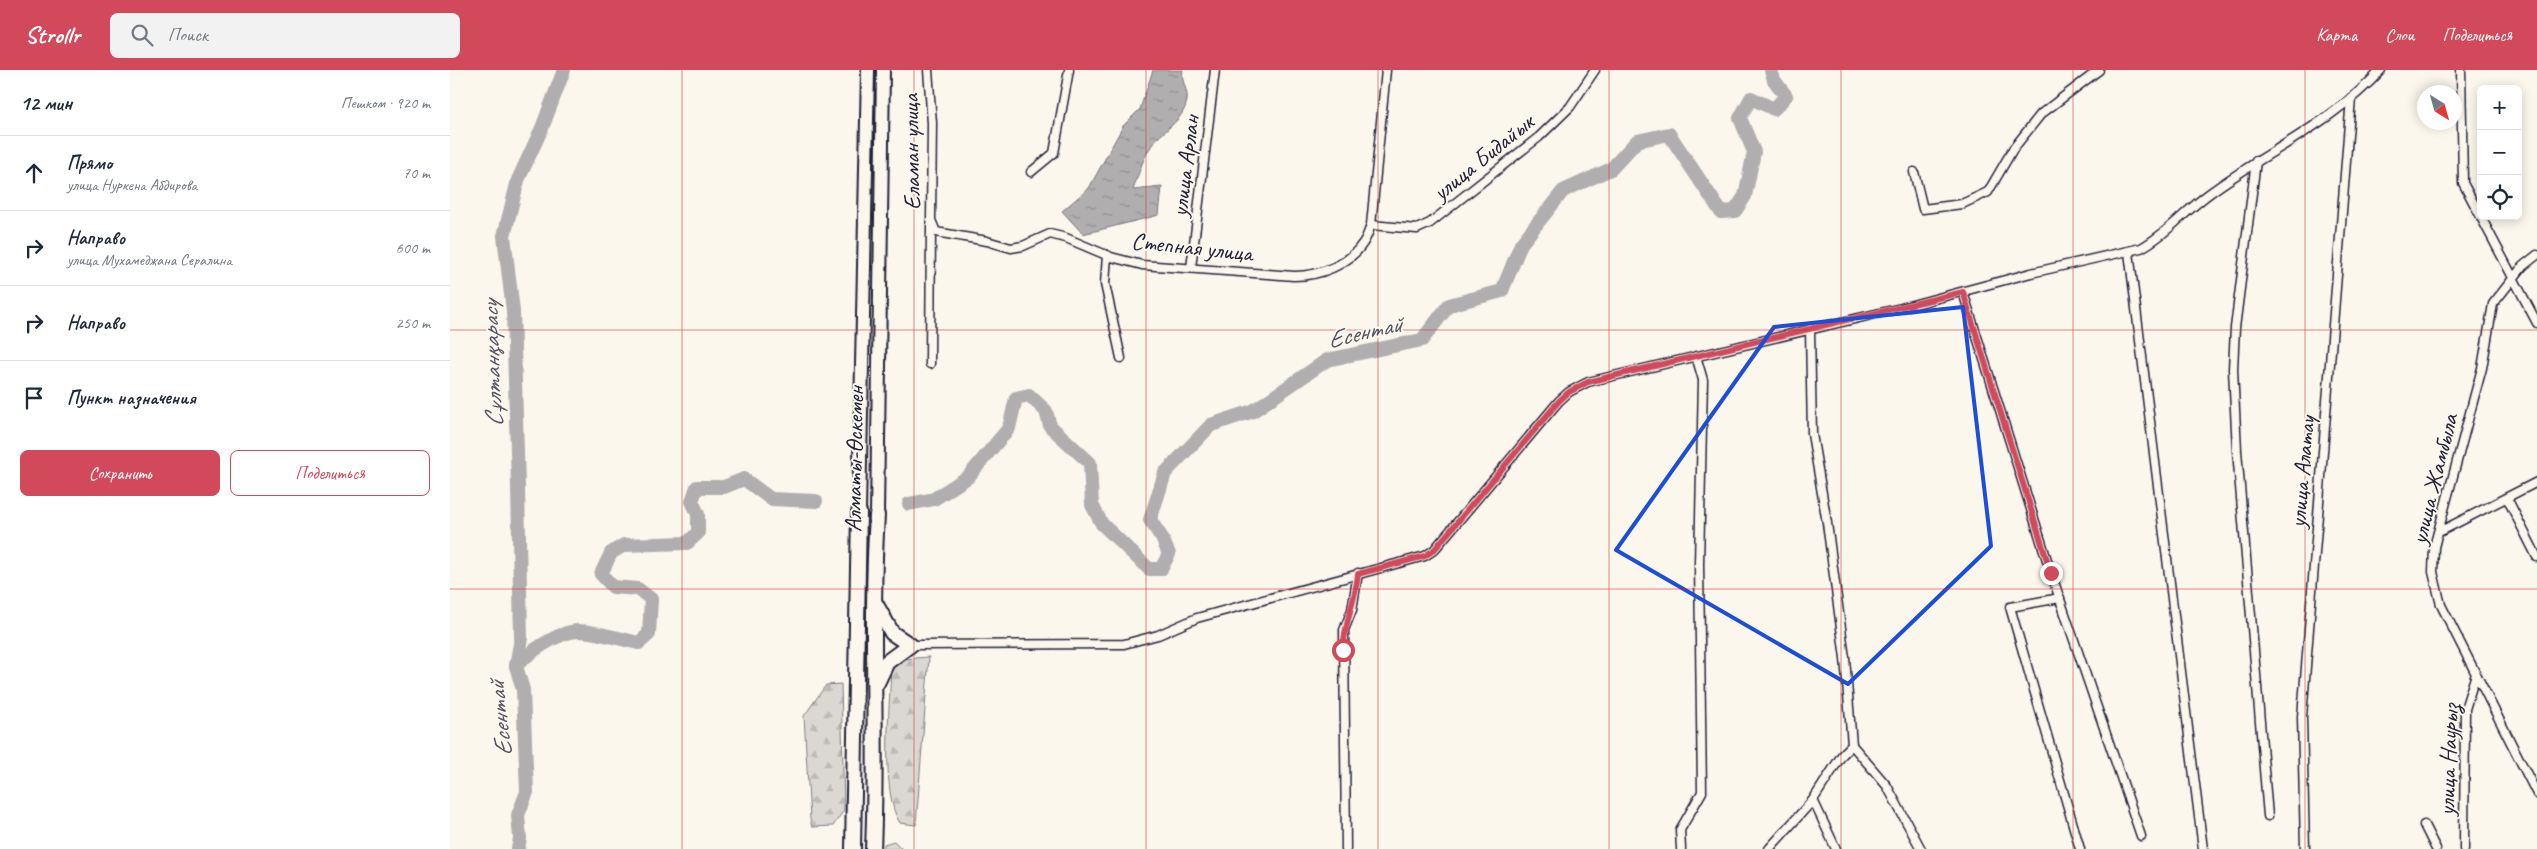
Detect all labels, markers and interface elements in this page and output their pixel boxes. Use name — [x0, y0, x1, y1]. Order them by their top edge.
search box — [110, 13, 460, 58]
text: Strollr — [25, 20, 80, 50]
icon: search — [128, 21, 156, 49]
text: Поиск — [168, 23, 208, 47]
text: Карта — [2316, 24, 2357, 46]
text: Слои — [2385, 24, 2414, 46]
text: Поделиться — [2442, 24, 2512, 46]
north arrow — [2417, 85, 2462, 130]
map controls — [2477, 85, 2522, 220]
button: + — [2477, 85, 2522, 130]
text: 12 мин — [20, 90, 72, 116]
street label: Еламан улица — [895, 92, 927, 210]
text: Пешком · 920 m — [341, 93, 430, 113]
street label: улица Бидайык — [1425, 106, 1542, 208]
street label: улица Арлан — [1164, 112, 1206, 220]
button: − — [2477, 130, 2522, 175]
text: Прямо — [67, 151, 112, 175]
icon: ahead — [20, 159, 48, 187]
text: 70 m — [403, 163, 430, 183]
text: улица Нуркена Абдирова — [67, 175, 197, 195]
button: locate — [2477, 175, 2522, 220]
text: Направо — [67, 226, 125, 250]
street label: Степная улица — [1130, 226, 1256, 268]
icon: right — [20, 234, 48, 262]
text: 600 m — [396, 238, 430, 258]
text: улица Мухамеджана Сералина — [67, 250, 232, 270]
water label: Сұлтанқарасу — [474, 296, 510, 428]
water label: Есентай — [1324, 307, 1409, 356]
icon: right — [20, 309, 48, 337]
text: Направо — [67, 311, 125, 335]
text: 250 m — [396, 313, 430, 333]
icon: arrive — [20, 384, 48, 412]
street label: Алматы-Өскемен — [838, 384, 870, 532]
text: Пункт назначения — [67, 386, 196, 410]
street label: улица Жамбыла — [2403, 409, 2465, 549]
street label: улица Алатау — [2282, 413, 2322, 531]
button: Сохранить — [20, 450, 220, 496]
button: Поделиться — [230, 450, 430, 496]
route end — [2040, 562, 2063, 585]
route start — [1332, 639, 1355, 662]
water label: Есентай — [480, 675, 520, 758]
street label: улица Наурыз — [2431, 701, 2466, 818]

